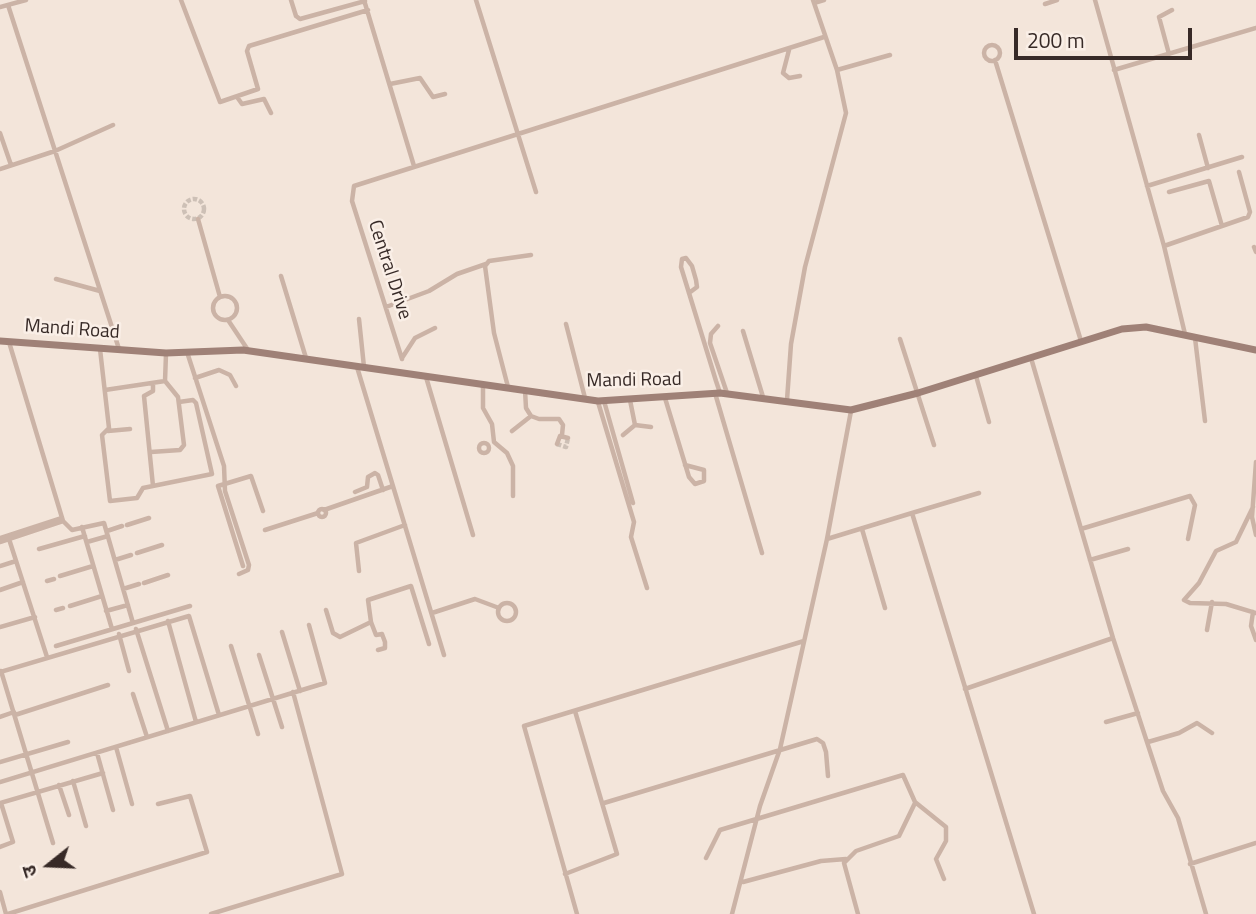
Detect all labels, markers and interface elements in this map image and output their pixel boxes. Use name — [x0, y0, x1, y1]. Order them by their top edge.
scale bar — [1018, 14, 1196, 58]
text: 200 m — [1027, 24, 1084, 56]
street label: Central Drive — [362, 218, 416, 322]
street label: Mandi Road — [24, 315, 120, 345]
street label: Mandi Road — [586, 369, 682, 393]
north arrow — [14, 830, 84, 900]
text: उ — [13, 862, 44, 881]

